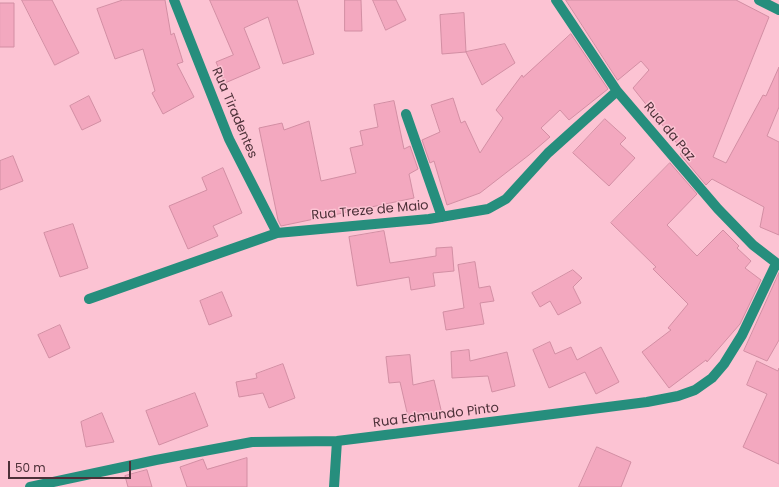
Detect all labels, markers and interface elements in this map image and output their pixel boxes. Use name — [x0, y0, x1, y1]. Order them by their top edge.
street label: Rua Tiradentes — [208, 65, 260, 161]
street label: Rua da Paz — [640, 100, 698, 164]
street label: Rua Treze de Maio — [311, 198, 429, 224]
street label: Rua Edmundo Pinto — [372, 401, 500, 431]
scale bar — [10, 453, 133, 479]
text: 50 m — [15, 459, 46, 476]

